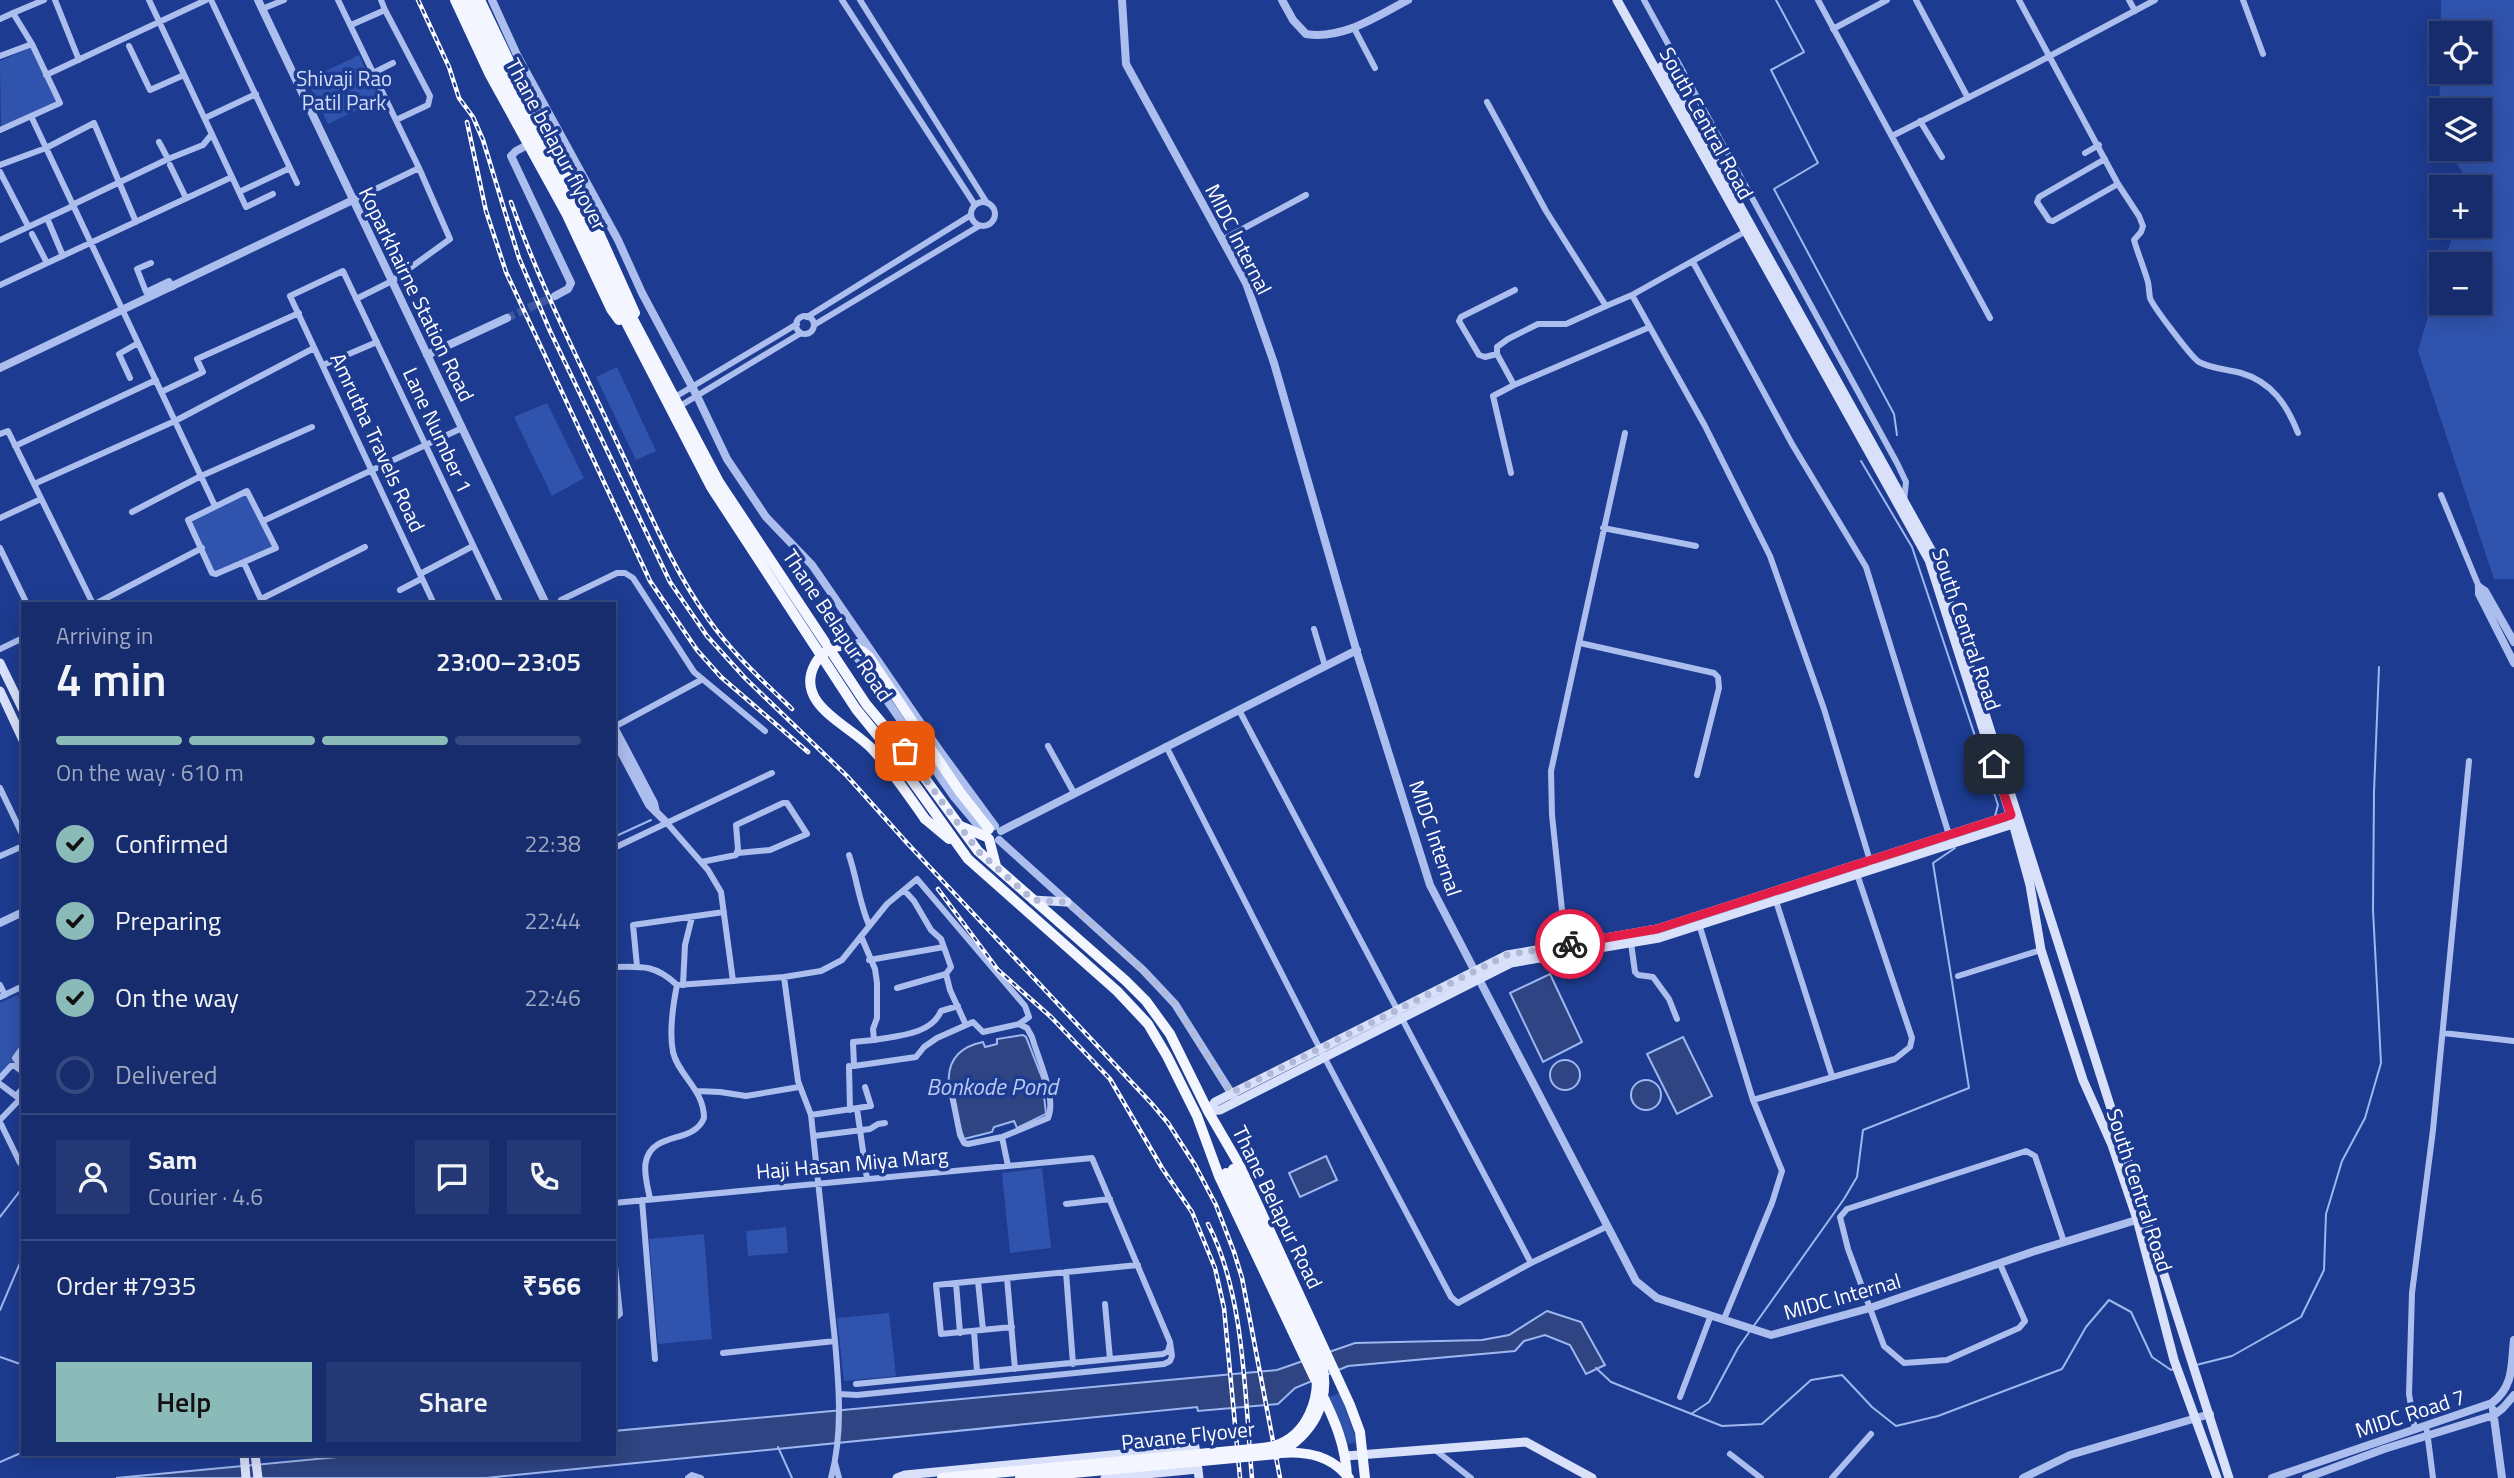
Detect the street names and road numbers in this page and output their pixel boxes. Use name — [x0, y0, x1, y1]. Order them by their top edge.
street label: South Central Road — [1652, 41, 1762, 205]
street label: Thane belapur flyover — [498, 52, 616, 236]
street label: MIDC Internal — [1197, 178, 1281, 300]
street label: Koparkhairne Station Road — [351, 181, 483, 407]
street label: Amrutha Travels Road — [322, 347, 434, 537]
street label: Lane Number 1 — [395, 362, 481, 498]
street label: Thane Belapur Road — [775, 542, 901, 708]
street label: South Central Road — [1924, 543, 2010, 715]
street label: MIDC Internal — [1401, 776, 1471, 900]
street label: South Central Road — [2099, 1104, 2181, 1276]
street label: Thane Belapur Road — [1225, 1120, 1331, 1294]
street label: Haji Hasan Miya Marg — [755, 1139, 950, 1187]
street label: MIDC Internal — [1780, 1264, 1904, 1328]
street label: MIDC Road 7 — [2351, 1380, 2469, 1446]
street label: Pavane Flyover — [1120, 1412, 1256, 1458]

